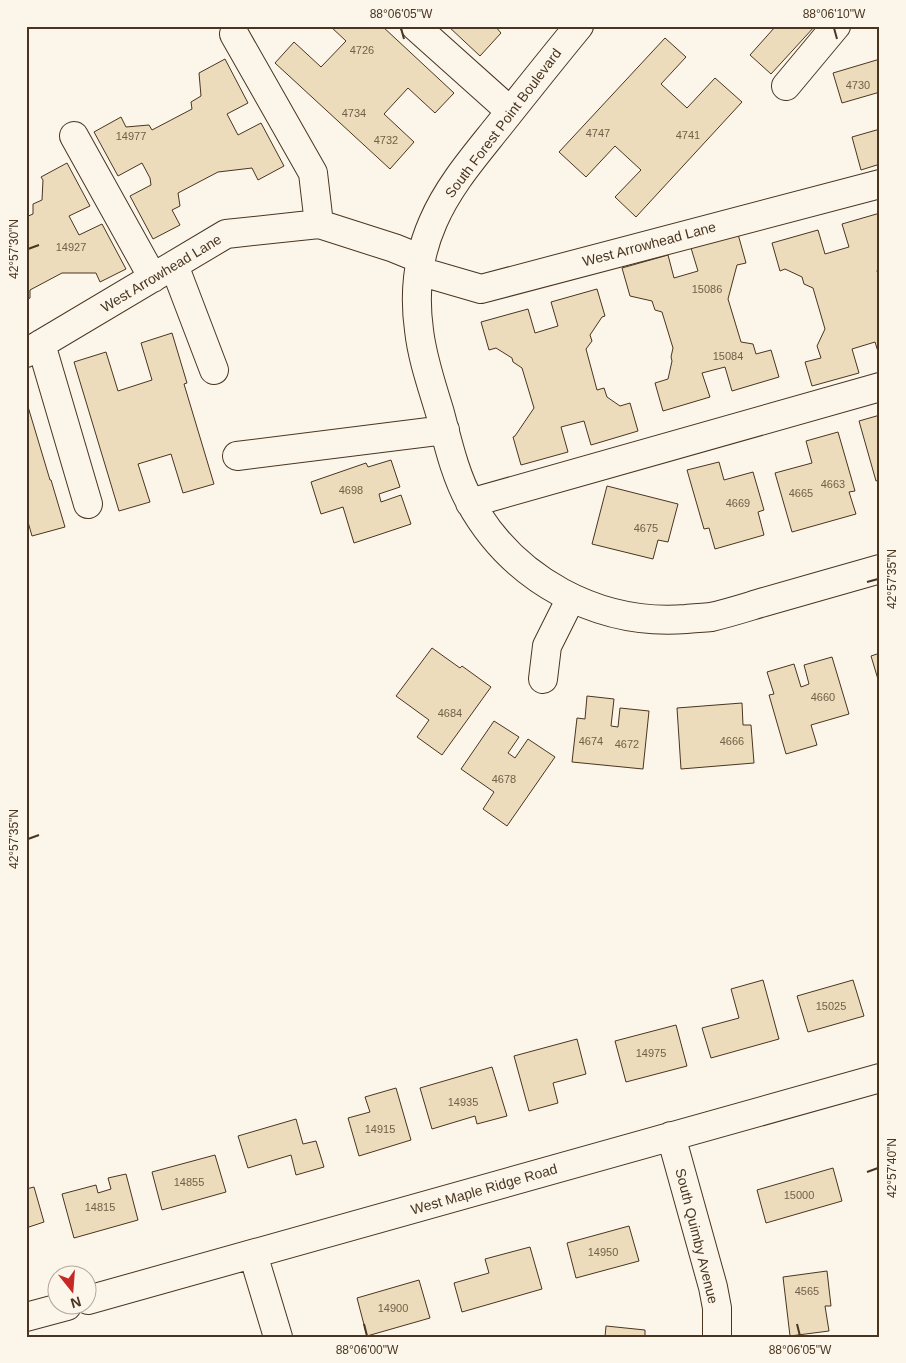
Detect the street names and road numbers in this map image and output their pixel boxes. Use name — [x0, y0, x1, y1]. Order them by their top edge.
street label: South Forest Point Boulevard — [442, 45, 564, 201]
street label: West Arrowhead Lane — [581, 218, 718, 270]
street label: West Arrowhead Lane — [98, 231, 224, 315]
street label: West Maple Ridge Road — [409, 1160, 559, 1218]
street label: South Quimby Avenue — [672, 1167, 722, 1306]

